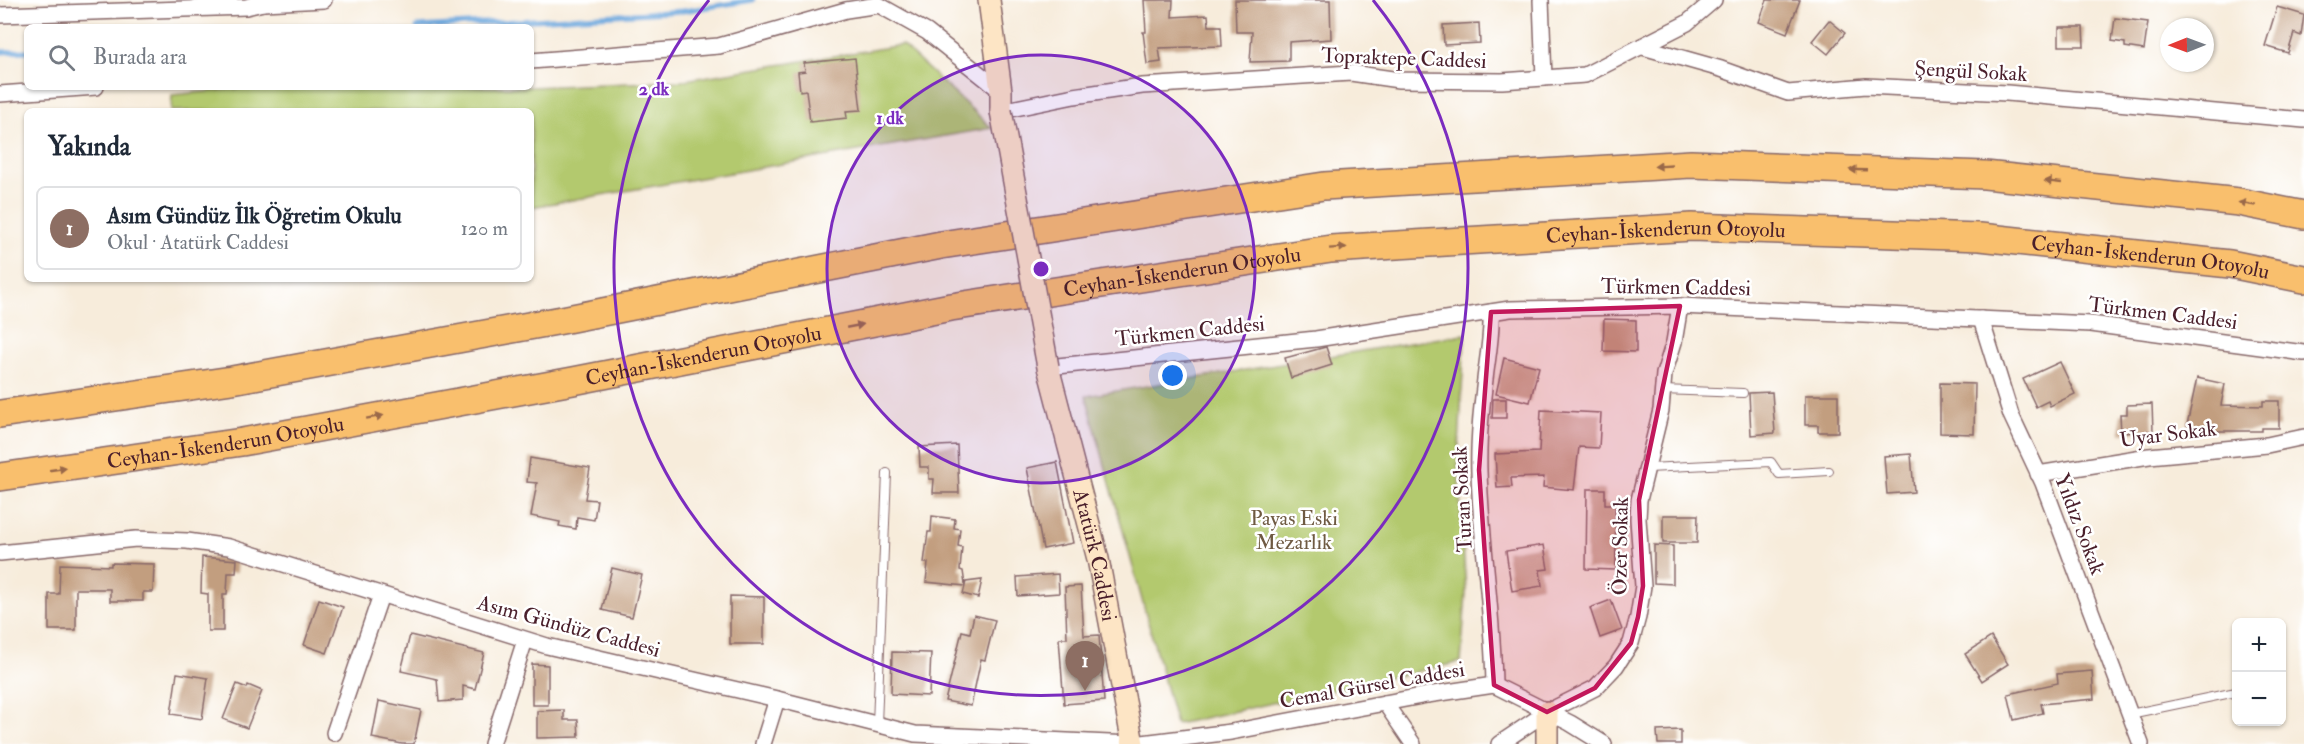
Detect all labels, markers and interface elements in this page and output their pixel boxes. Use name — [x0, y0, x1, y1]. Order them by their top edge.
north arrow — [2160, 18, 2214, 72]
search box — [24, 24, 534, 90]
icon: search — [45, 41, 78, 74]
street label: Topraktepe Caddesi — [1321, 42, 1488, 75]
text: Burada ara — [93, 43, 187, 71]
street label: Şengül Sokak — [1914, 55, 2028, 88]
text: 2 dk — [639, 78, 670, 101]
text: 1 dk — [876, 107, 904, 130]
text: Yakında — [48, 131, 130, 163]
one-way arrow — [1654, 161, 1673, 171]
one-way arrow — [1849, 166, 1868, 175]
one-way arrow — [2043, 177, 2062, 187]
one-way arrow — [2237, 199, 2256, 208]
text: Asım Gündüz İlk Öğretim Okulu — [107, 202, 402, 230]
street label: Ceyhan-İskenderun Otoyolu — [1545, 214, 1786, 250]
text: 1 — [66, 216, 73, 241]
text: 120 m — [461, 216, 508, 241]
text: Okul · Atatürk Caddesi — [107, 230, 289, 255]
street label: Ceyhan-İskenderun Otoyolu — [2030, 230, 2272, 286]
street label: Ceyhan-İskenderun Otoyolu — [1061, 241, 1303, 304]
one-way arrow — [1328, 244, 1347, 253]
centre of rings — [1031, 259, 1051, 279]
street label: Türkmen Caddesi — [1601, 273, 1752, 302]
street label: Türkmen Caddesi — [2087, 291, 2239, 336]
street label: Türkmen Caddesi — [1114, 310, 1267, 353]
street label: Ceyhan-İskenderun Otoyolu — [583, 320, 824, 392]
one-way arrow — [846, 321, 865, 330]
your location — [1158, 361, 1187, 390]
street label: Ceyhan-İskenderun Otoyolu — [105, 410, 346, 475]
one-way arrow — [365, 412, 384, 421]
street label: Uyar Sokak — [2118, 415, 2218, 454]
street label: Turan Sokak — [1446, 445, 1479, 553]
one-way arrow — [48, 464, 67, 473]
street label: Yıldız Sokak — [2048, 470, 2111, 579]
street label: Atatürk Caddesi — [1066, 485, 1123, 624]
street label: Özer Sokak — [1606, 497, 1635, 596]
park label: Payas Eski Mezarlık — [1250, 505, 1338, 556]
street label: Asım Gündüz Caddesi — [474, 589, 664, 664]
map controls — [2232, 618, 2286, 726]
button: + — [2232, 618, 2286, 672]
pin: 1 — [1066, 642, 1104, 691]
street label: Cemal Gürsel Caddesi — [1278, 656, 1467, 715]
button: − — [2232, 672, 2286, 726]

